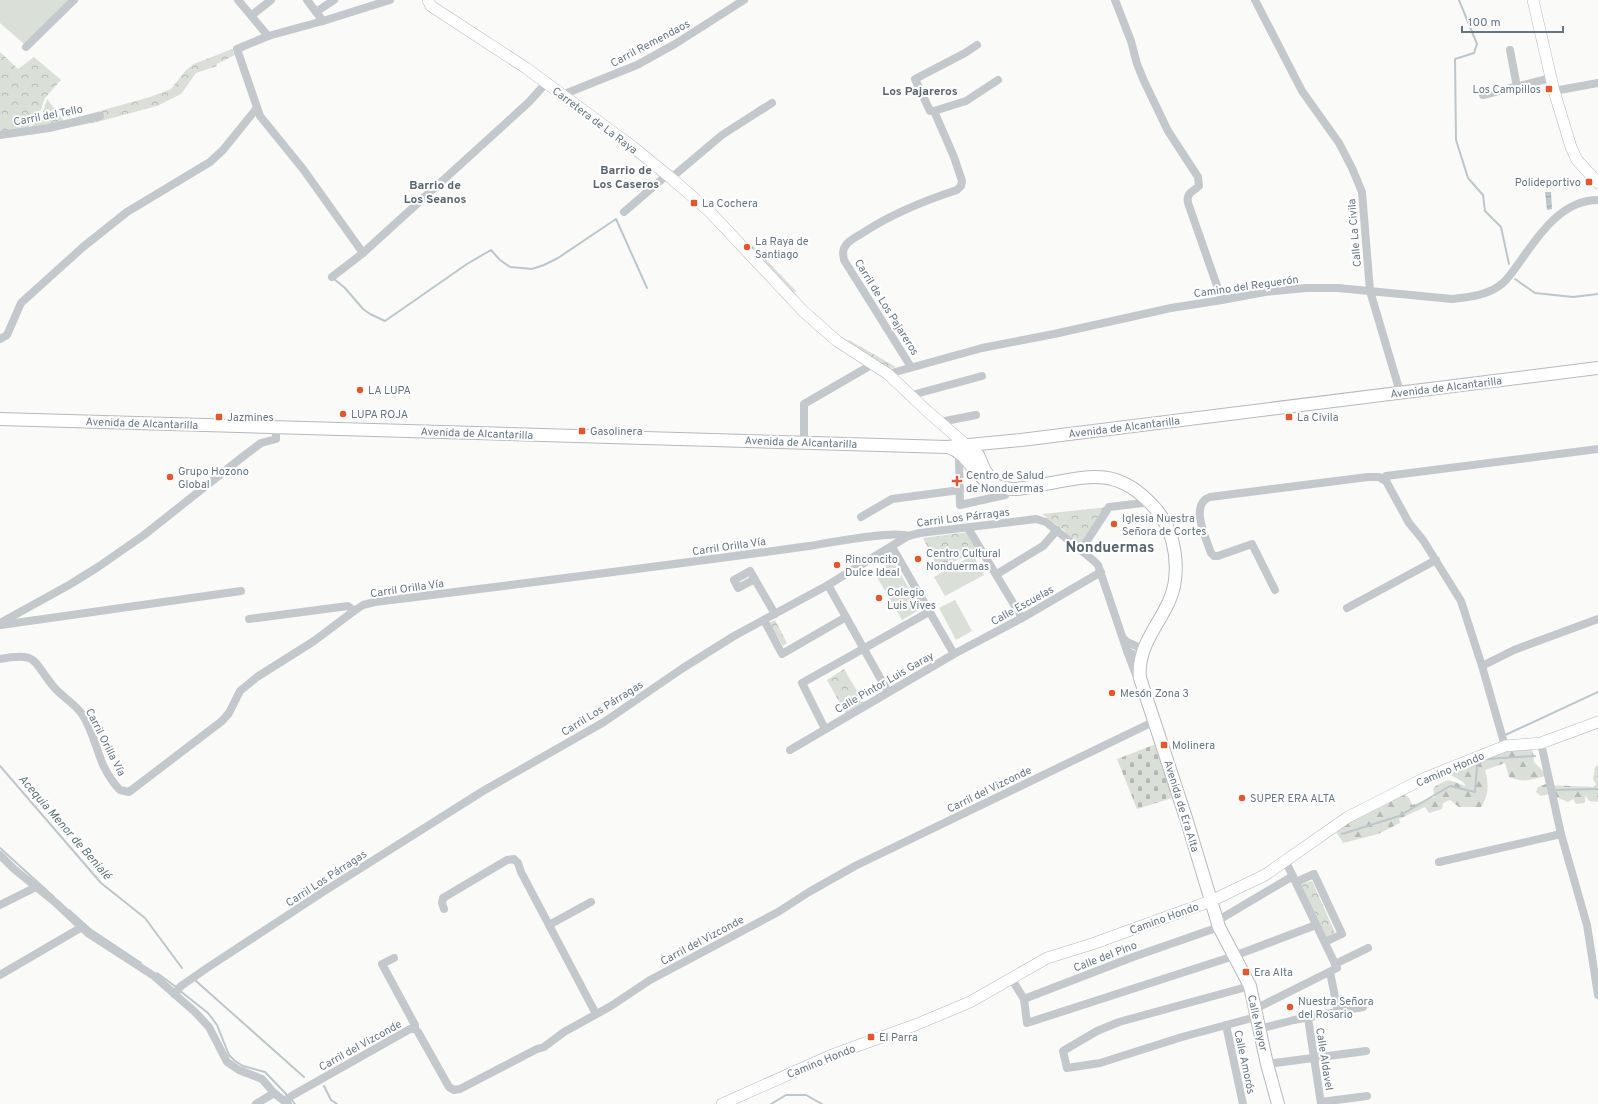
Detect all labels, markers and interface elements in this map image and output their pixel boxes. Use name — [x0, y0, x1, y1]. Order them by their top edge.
scale bar — [1462, 8, 1563, 34]
text: 100 m — [1468, 15, 1501, 31]
street label: Carril Remendaos — [608, 17, 693, 71]
place label: Los Campillos — [1473, 83, 1541, 97]
street label: Carretera de La Raya — [549, 84, 640, 158]
district label: Los Pajareros — [882, 84, 958, 100]
marker: Los Campillos — [1544, 84, 1554, 94]
street label: Carril del Tello — [12, 102, 84, 130]
district label: Barrio de Los Caseros — [593, 163, 659, 193]
place label: Polideportivo — [1515, 176, 1581, 190]
marker: Polideportivo — [1584, 177, 1594, 187]
district label: Barrio de Los Seanos — [404, 178, 466, 208]
place label: La Cochera — [702, 197, 758, 211]
marker: La Cochera — [689, 198, 699, 208]
street label: Calle La Civila — [1345, 198, 1365, 268]
place label: La Raya de Santiago — [755, 235, 809, 262]
marker: La Raya de Santiago — [742, 242, 752, 252]
street label: Carril de Los Pajareros — [851, 257, 922, 358]
street label: Camino del Reguerón — [1193, 273, 1299, 301]
street label: Avenida de Alcantarilla — [1389, 374, 1503, 402]
place label: LA LUPA — [368, 384, 411, 398]
marker: LA LUPA — [355, 385, 365, 395]
place label: LUPA ROJA — [351, 408, 408, 422]
marker: LUPA ROJA — [338, 409, 348, 419]
place label: Jazmines — [227, 411, 274, 425]
place label: La Civila — [1297, 411, 1339, 425]
marker: Jazmines — [214, 412, 224, 422]
marker: La Civila — [1284, 412, 1294, 422]
street label: Avenida de Alcantarilla — [1067, 414, 1181, 442]
street label: Avenida de Alcantarilla — [85, 415, 199, 433]
street label: Avenida de Alcantarilla — [420, 425, 534, 443]
place label: Gasolinera — [590, 425, 643, 439]
marker: Gasolinera — [577, 426, 587, 436]
street label: Avenida de Alcantarilla — [744, 434, 858, 452]
place label: Grupo Hozono Global — [178, 465, 249, 492]
place label: Centro de Salud de Nonduermas — [966, 469, 1044, 496]
marker: Grupo Hozono Global — [165, 472, 175, 482]
marker: Centro de Salud de Nonduermas — [951, 475, 963, 487]
street label: Carril Los Párragas — [916, 505, 1011, 531]
place label: Iglesia Nuestra Señora de Cortes — [1122, 512, 1207, 539]
marker: Iglesia Nuestra Señora de Cortes — [1109, 519, 1119, 529]
street label: Carril Orilla Vía — [691, 535, 767, 559]
district label: Nonduermas — [1066, 539, 1154, 558]
place label: Centro Cultural Nonduermas — [926, 547, 1001, 574]
place label: Rinconcito Dulce Ideal — [845, 553, 900, 580]
marker: Centro Cultural Nonduermas — [913, 554, 923, 564]
marker: Rinconcito Dulce Ideal — [832, 560, 842, 570]
street label: Carril Orilla Vía — [369, 577, 445, 601]
street label: Calle Escuelas — [989, 583, 1056, 629]
place label: Colegio Luis Vives — [887, 586, 936, 613]
marker: Colegio Luis Vives — [874, 593, 884, 603]
street label: Calle Pintor Luis Garay — [833, 649, 937, 717]
street label: Carril Los Párragas — [559, 678, 646, 740]
place label: Mesón Zona 3 — [1120, 687, 1189, 701]
marker: Mesón Zona 3 — [1107, 688, 1117, 698]
street label: Carril Orilla Vía — [82, 706, 128, 779]
place label: Molinera — [1172, 739, 1215, 753]
marker: Molinera — [1159, 740, 1169, 750]
street label: Camino Hondo — [1414, 749, 1487, 791]
street label: Avenida de Era Alta — [1160, 759, 1202, 854]
street label: Carril del Vizconde — [945, 763, 1034, 816]
water label: Acequia Menor de Benialé — [14, 772, 115, 884]
place label: SUPER ERA ALTA — [1250, 792, 1335, 806]
marker: SUPER ERA ALTA — [1237, 793, 1247, 803]
street label: Carril Los Párragas — [283, 847, 370, 910]
street label: Camino Hondo — [1128, 900, 1201, 938]
street label: Carril del Vizconde — [658, 913, 747, 969]
street label: Calle del Pino — [1072, 938, 1139, 975]
place label: Era Alta — [1254, 966, 1293, 980]
marker: Era Alta — [1241, 967, 1251, 977]
street label: Calle Mayor — [1244, 994, 1270, 1054]
place label: Nuestra Señora del Rosario — [1298, 995, 1374, 1022]
marker: Nuestra Señora del Rosario — [1285, 1002, 1295, 1012]
street label: Carril del Vizconde — [317, 1017, 404, 1074]
street label: Calle Aldavel — [1312, 1027, 1336, 1092]
street label: Calle Amorós — [1230, 1029, 1258, 1095]
place label: El Parra — [879, 1031, 918, 1045]
marker: El Parra — [866, 1032, 876, 1042]
street label: Camino Hondo — [785, 1042, 858, 1082]

